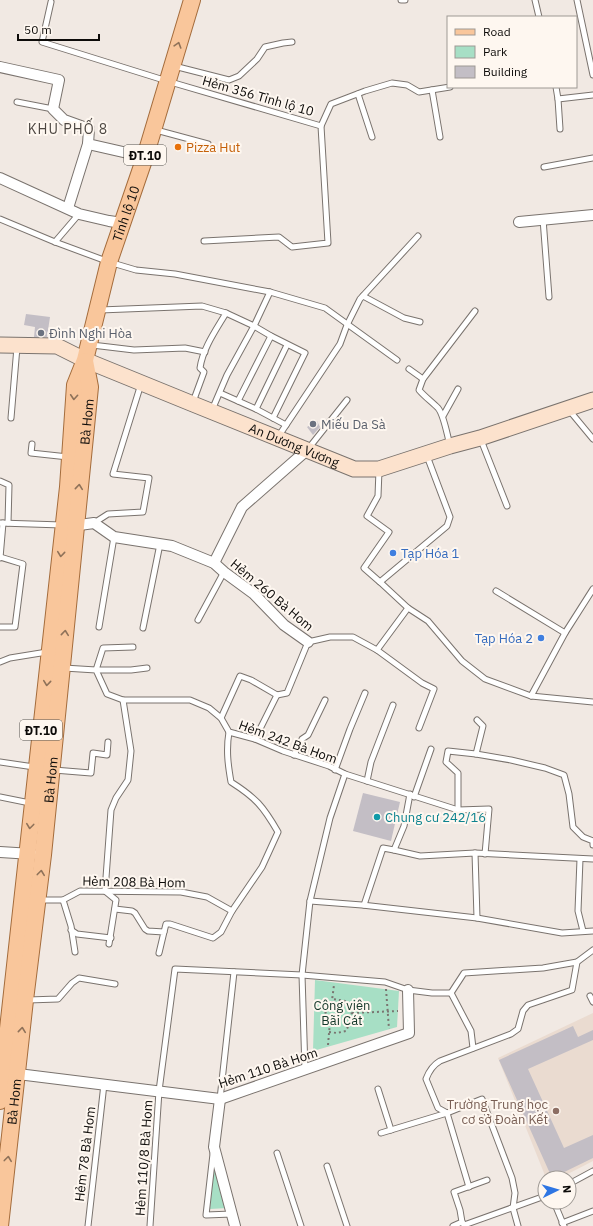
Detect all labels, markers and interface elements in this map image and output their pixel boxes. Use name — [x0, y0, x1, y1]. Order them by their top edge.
scale bar — [18, 16, 99, 42]
legend — [447, 16, 577, 88]
text: 50 m — [24, 22, 52, 37]
text: Road — [483, 24, 511, 39]
one-way arrow — [173, 42, 182, 49]
text: Park — [483, 44, 508, 59]
text: Building — [483, 64, 528, 79]
street label: Hẻm 356 Tỉnh lộ 10 — [200, 72, 316, 120]
district label: KHU PHỐ 8 — [28, 117, 108, 138]
place label: Pizza Hut — [186, 139, 240, 156]
marker: Pizza Hut — [173, 142, 183, 152]
road number: ĐT.10 — [124, 145, 166, 165]
street label: Tỉnh lộ 10 — [108, 183, 143, 244]
place label: Đình Nghi Hòa — [49, 325, 132, 342]
marker: Đình Nghi Hòa — [36, 328, 46, 338]
one-way arrow — [70, 394, 79, 400]
street label: Bà Hom — [76, 398, 97, 446]
place label: Miếu Da Sà — [321, 416, 386, 433]
street label: An Dương Vương — [246, 419, 342, 471]
marker: Miếu Da Sà — [308, 419, 318, 429]
one-way arrow — [74, 484, 83, 490]
place label: Tạp Hóa 1 — [401, 545, 460, 562]
marker: Tạp Hóa 1 — [388, 548, 398, 558]
one-way arrow — [56, 551, 65, 557]
street label: Hẻm 260 Bà Hom — [227, 555, 317, 635]
one-way arrow — [60, 630, 69, 636]
place label: Tạp Hóa 2 — [475, 630, 533, 647]
marker: Tạp Hóa 2 — [536, 633, 546, 643]
one-way arrow — [42, 680, 51, 686]
street label: Hẻm 242 Bà Hom — [236, 716, 340, 768]
road number: ĐT.10 — [20, 720, 62, 740]
street label: Bà Hom — [40, 756, 61, 804]
place label: Chung cư 242/16 — [385, 809, 486, 826]
marker: Chung cư 242/16 — [372, 812, 382, 822]
one-way arrow — [26, 823, 35, 829]
one-way arrow — [36, 870, 45, 876]
street label: Hẻm 208 Bà Hom — [82, 873, 186, 891]
park label: Công viên Bãi Cát — [314, 997, 370, 1029]
one-way arrow — [17, 1027, 26, 1033]
street label: Hẻm 110 Bà Hom — [216, 1044, 320, 1092]
street label: Bà Hom — [3, 1078, 25, 1126]
place label: Trường Trung học cơ sở Đoàn Kết — [447, 1096, 548, 1128]
street label: Hẻm 110/8 Bà Hom — [131, 1099, 157, 1217]
street label: Hẻm 78 Bà Hom — [71, 1105, 99, 1203]
marker: Trường Trung học cơ sở Đoàn Kết — [551, 1106, 561, 1116]
one-way arrow — [3, 1156, 12, 1162]
north arrow — [537, 1170, 577, 1210]
text: N — [560, 1185, 574, 1194]

